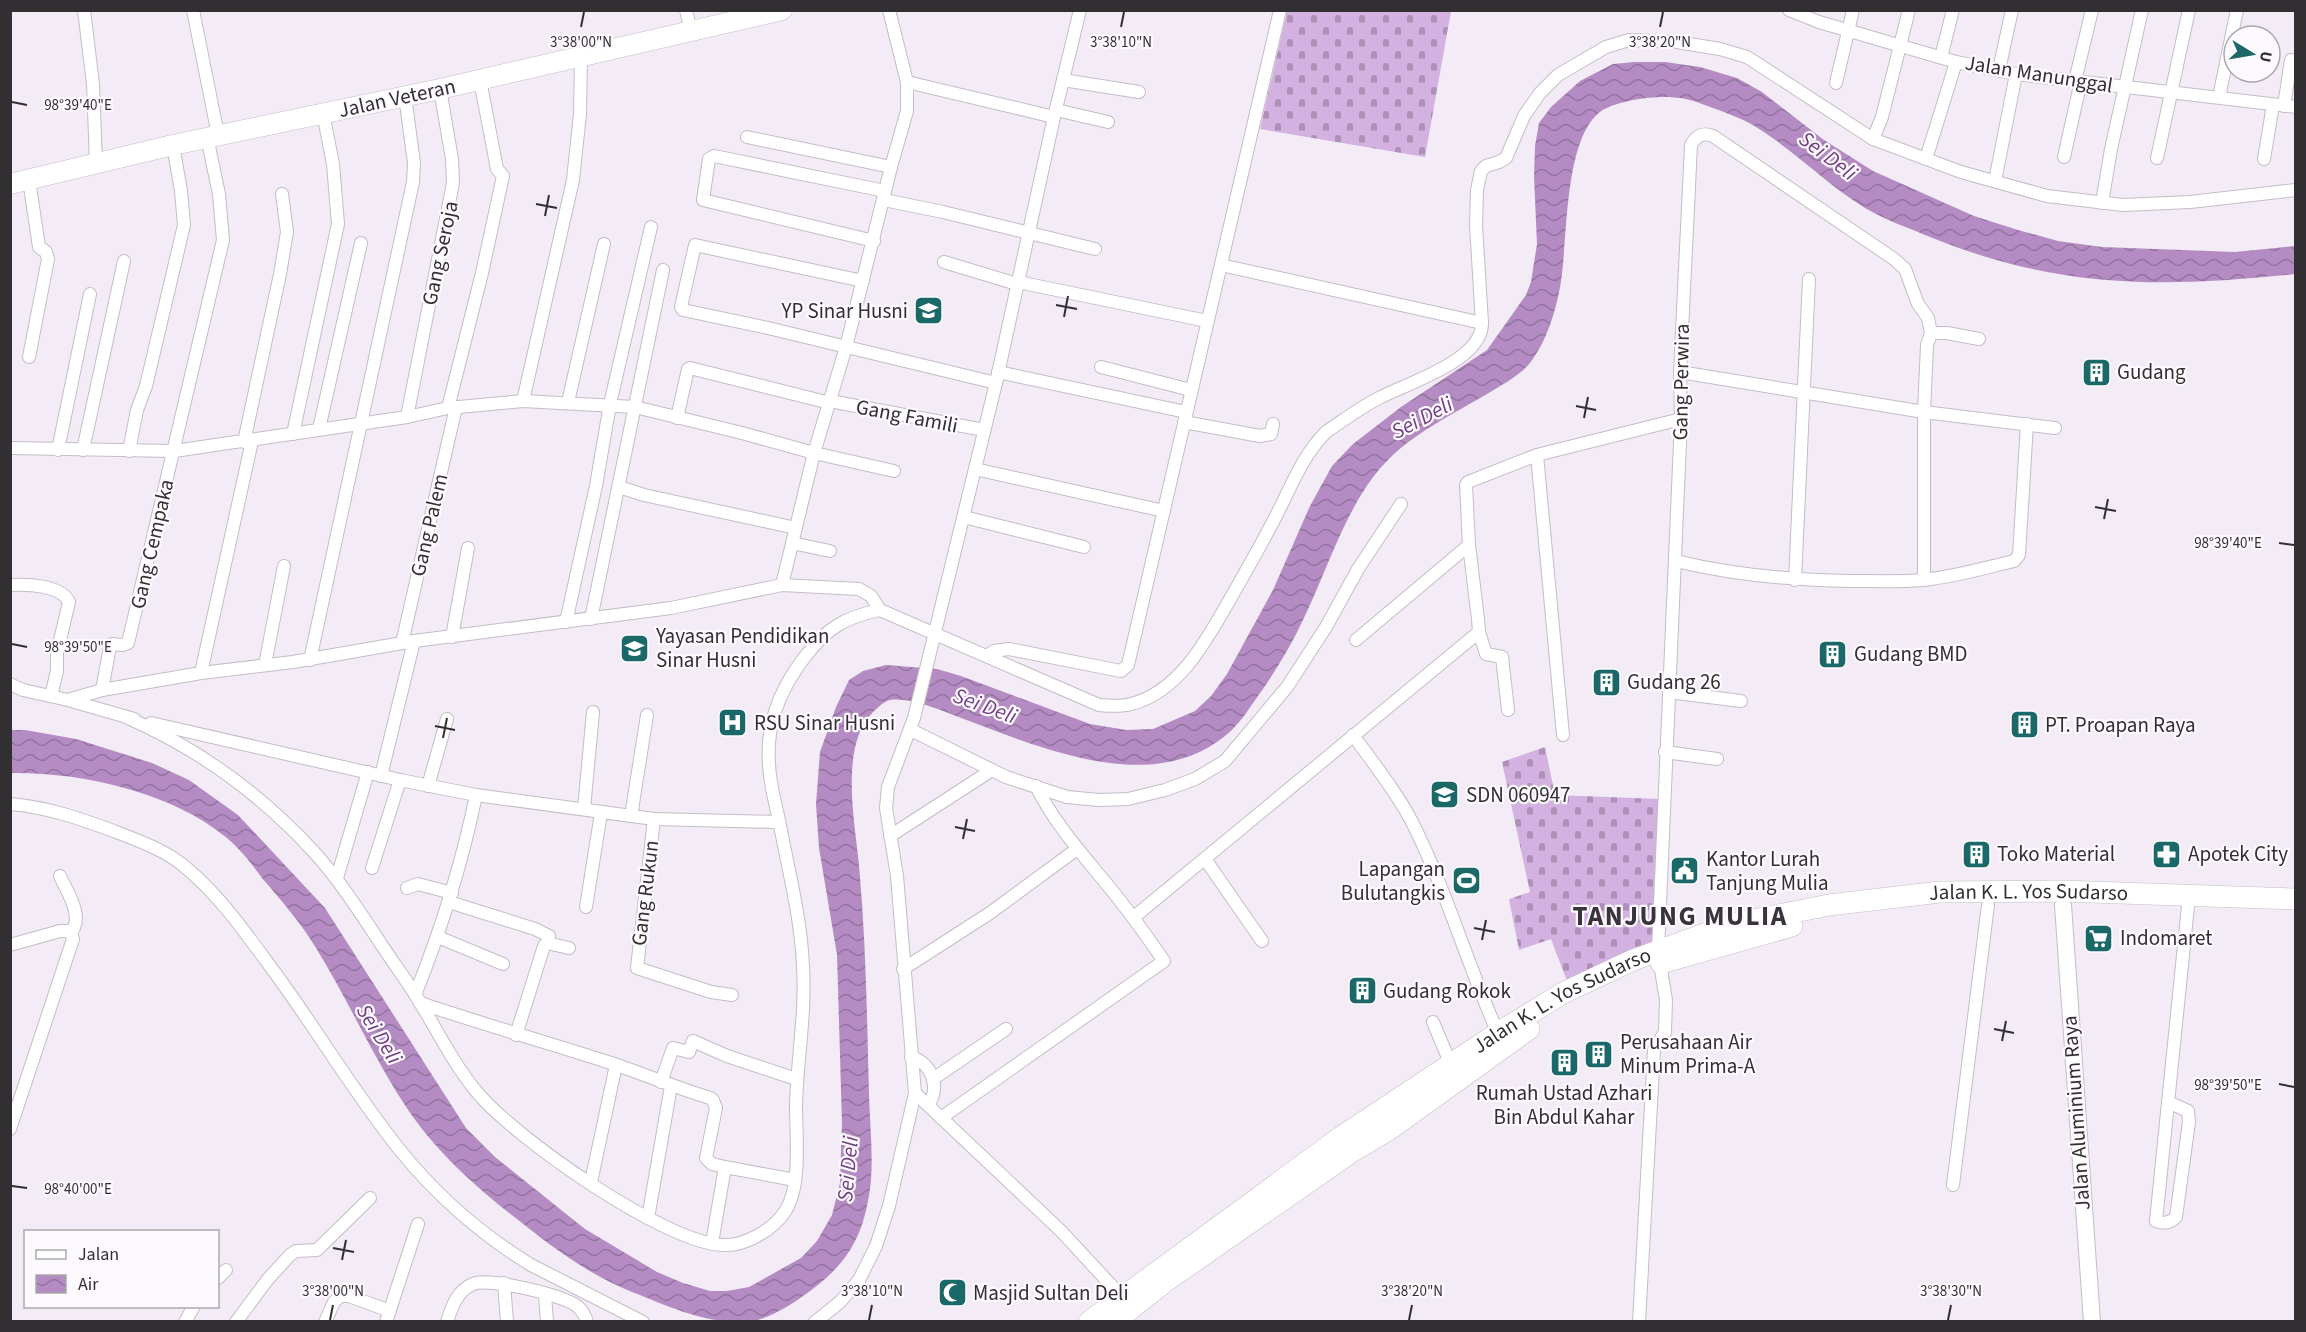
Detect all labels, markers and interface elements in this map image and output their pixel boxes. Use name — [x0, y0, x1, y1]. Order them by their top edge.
north arrow — [2222, 24, 2282, 84]
text: 3°38'00"N — [550, 32, 612, 53]
text: 3°38'10"N — [1090, 32, 1152, 53]
text: 3°38'20"N — [1629, 32, 1691, 53]
street label: Jalan Manunggal — [1963, 48, 2115, 100]
text: U — [2254, 49, 2278, 64]
street label: Jalan Veteran — [336, 71, 458, 125]
text: 98°39'40"E — [44, 95, 112, 116]
water label: Sei Deli — [1792, 123, 1864, 189]
street label: Gang Seroja — [414, 198, 466, 308]
school or university icon: YP Sinar Husni — [913, 295, 945, 327]
place label: YP Sinar Husni — [780, 296, 908, 326]
street label: Gang Perwira — [1665, 323, 1697, 441]
building icon: Gudang — [2080, 356, 2112, 388]
place label: Gudang — [2117, 357, 2186, 387]
water label: Sei Deli — [1386, 388, 1459, 448]
street label: Gang Famili — [853, 391, 961, 441]
street label: Gang Palem — [403, 471, 455, 579]
street label: Gang Cempaka — [122, 476, 182, 612]
text: 98°39'40"E — [2194, 533, 2262, 554]
place label: Yayasan Pendidikan Sinar Husni — [655, 621, 829, 675]
school or university icon: Yayasan Pendidikan Sinar Husni — [619, 632, 651, 664]
text: 98°39'50"E — [44, 637, 112, 658]
building icon: Gudang BMD — [1817, 638, 1849, 670]
place label: Gudang BMD — [1854, 639, 1967, 669]
building icon: Gudang 26 — [1590, 666, 1622, 698]
place label: Gudang 26 — [1627, 667, 1721, 697]
water label: Sei Deli — [949, 680, 1022, 733]
hospital icon: RSU Sinar Husni — [717, 707, 749, 739]
place label: RSU Sinar Husni — [754, 708, 895, 738]
building icon: PT. Proapan Raya — [2008, 709, 2040, 741]
place label: PT. Proapan Raya — [2045, 710, 2196, 740]
school or university icon: SDN 060947 — [1429, 779, 1461, 811]
place label: SDN 060947 — [1466, 780, 1571, 810]
street label: Gang Rukun — [624, 838, 666, 948]
building icon: Toko Material — [1960, 838, 1992, 870]
pharmacy icon: Apotek City — [2151, 838, 2183, 870]
place label: Toko Material — [1997, 839, 2115, 869]
place label: Apotek City — [2188, 839, 2288, 869]
place label: Kantor Lurah Tanjung Mulia — [1706, 844, 1828, 898]
place label: Lapangan Bulutangkis — [1341, 854, 1445, 908]
public building icon: Kantor Lurah Tanjung Mulia — [1669, 855, 1701, 887]
sports icon: Lapangan Bulutangkis — [1450, 865, 1482, 897]
street label: Jalan K. L. Yos Sudarso — [1927, 876, 2129, 908]
district label: TANJUNG MULIA — [1572, 897, 1788, 936]
supermarket icon: Indomaret — [2083, 922, 2115, 954]
place label: Indomaret — [2120, 923, 2212, 953]
street label: Jalan K. L. Yos Sudarso — [1467, 940, 1655, 1061]
building icon: Gudang Rokok — [1346, 975, 1378, 1007]
place label: Gudang Rokok — [1383, 976, 1511, 1006]
water label: Sei Deli — [348, 998, 410, 1071]
street label: Jalan Aluminium Raya — [2054, 1015, 2098, 1211]
place label: Perusahaan Air Minum Prima-A — [1620, 1027, 1756, 1081]
building icon: Perusahaan Air Minum Prima-A — [1583, 1038, 1615, 1070]
building icon: Rumah Ustad Azhari Bin Abdul Kahar — [1548, 1046, 1580, 1078]
text: 98°39'50"E — [2194, 1075, 2262, 1096]
place label: Rumah Ustad Azhari Bin Abdul Kahar — [1476, 1078, 1652, 1132]
water label: Sei Deli — [829, 1134, 867, 1203]
text: 98°40'00"E — [44, 1179, 112, 1200]
legend — [24, 1230, 219, 1308]
text: Jalan — [78, 1242, 119, 1267]
text: Air — [78, 1272, 99, 1297]
mosque icon: Masjid Sultan Deli — [936, 1277, 968, 1309]
place label: Masjid Sultan Deli — [973, 1278, 1129, 1308]
text: 3°38'00"N — [302, 1281, 364, 1302]
text: 3°38'10"N — [841, 1281, 903, 1302]
text: 3°38'20"N — [1381, 1281, 1443, 1302]
text: 3°38'30"N — [1920, 1281, 1982, 1302]

